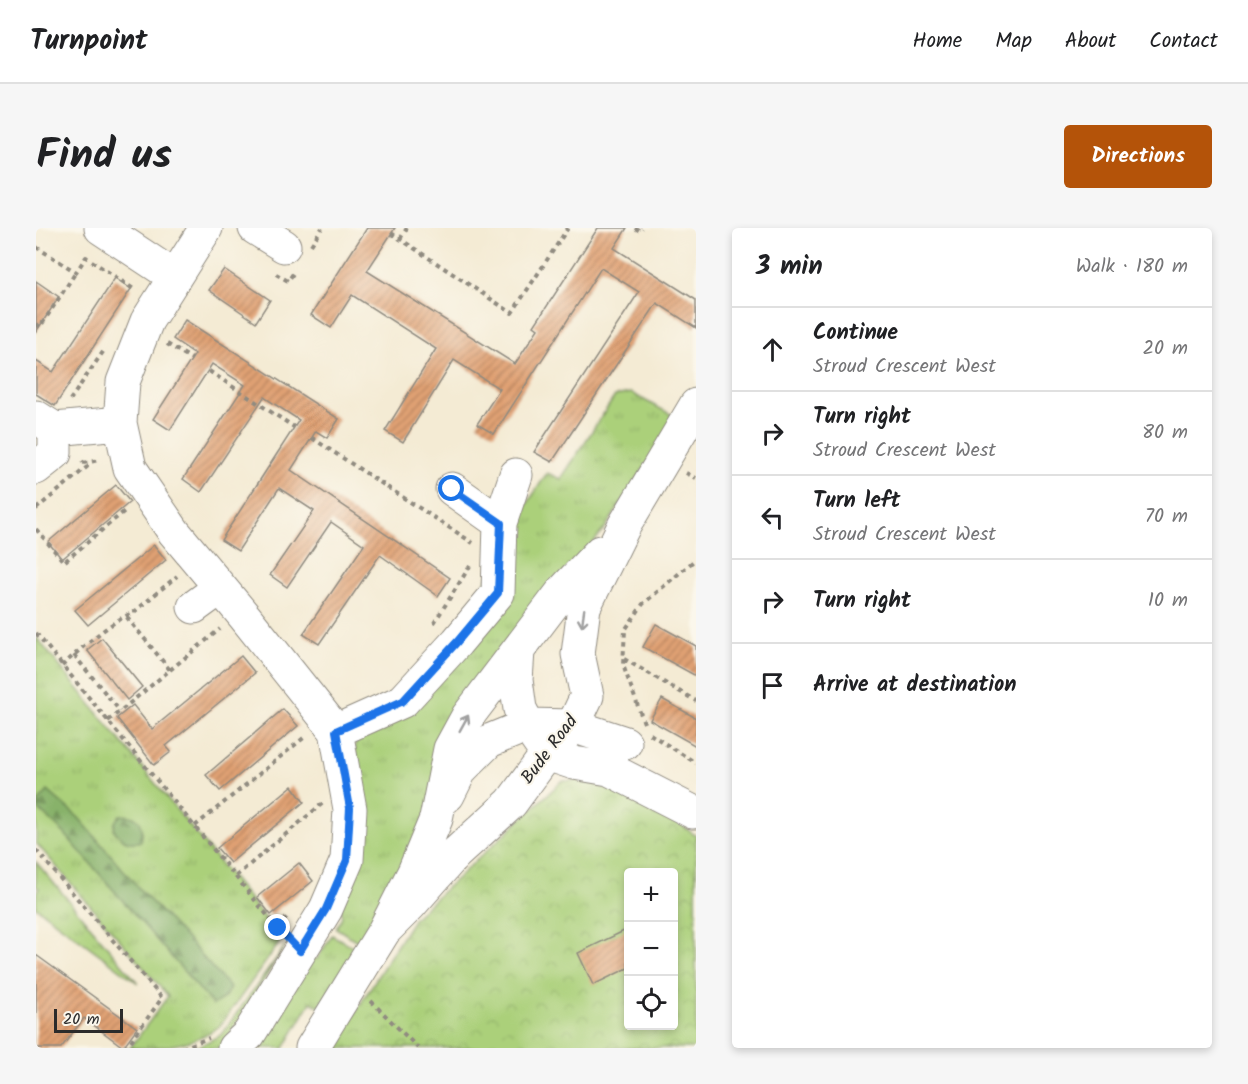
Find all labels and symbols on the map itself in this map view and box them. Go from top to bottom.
route start [438,475,464,501]
one-way arrow [577,607,588,627]
street label: Bude Road [514,708,586,791]
one-way arrow [459,715,470,733]
route end [264,914,290,940]
scale bar [54,1006,123,1034]

